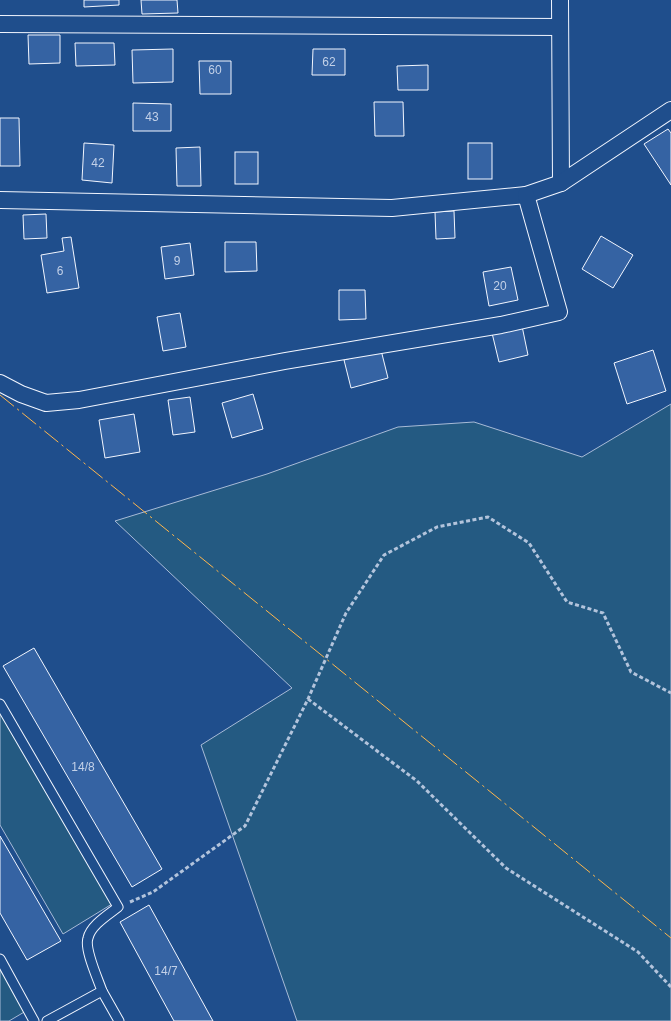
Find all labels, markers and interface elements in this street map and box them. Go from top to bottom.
house number: 62 [322,55,336,69]
house number: 60 [208,63,222,77]
house number: 43 [145,110,159,124]
house number: 42 [91,156,105,170]
house number: 9 [174,254,181,268]
house number: 6 [57,264,64,278]
house number: 20 [493,279,507,293]
house number: 14/8 [71,760,95,774]
house number: 14/7 [154,964,178,978]

